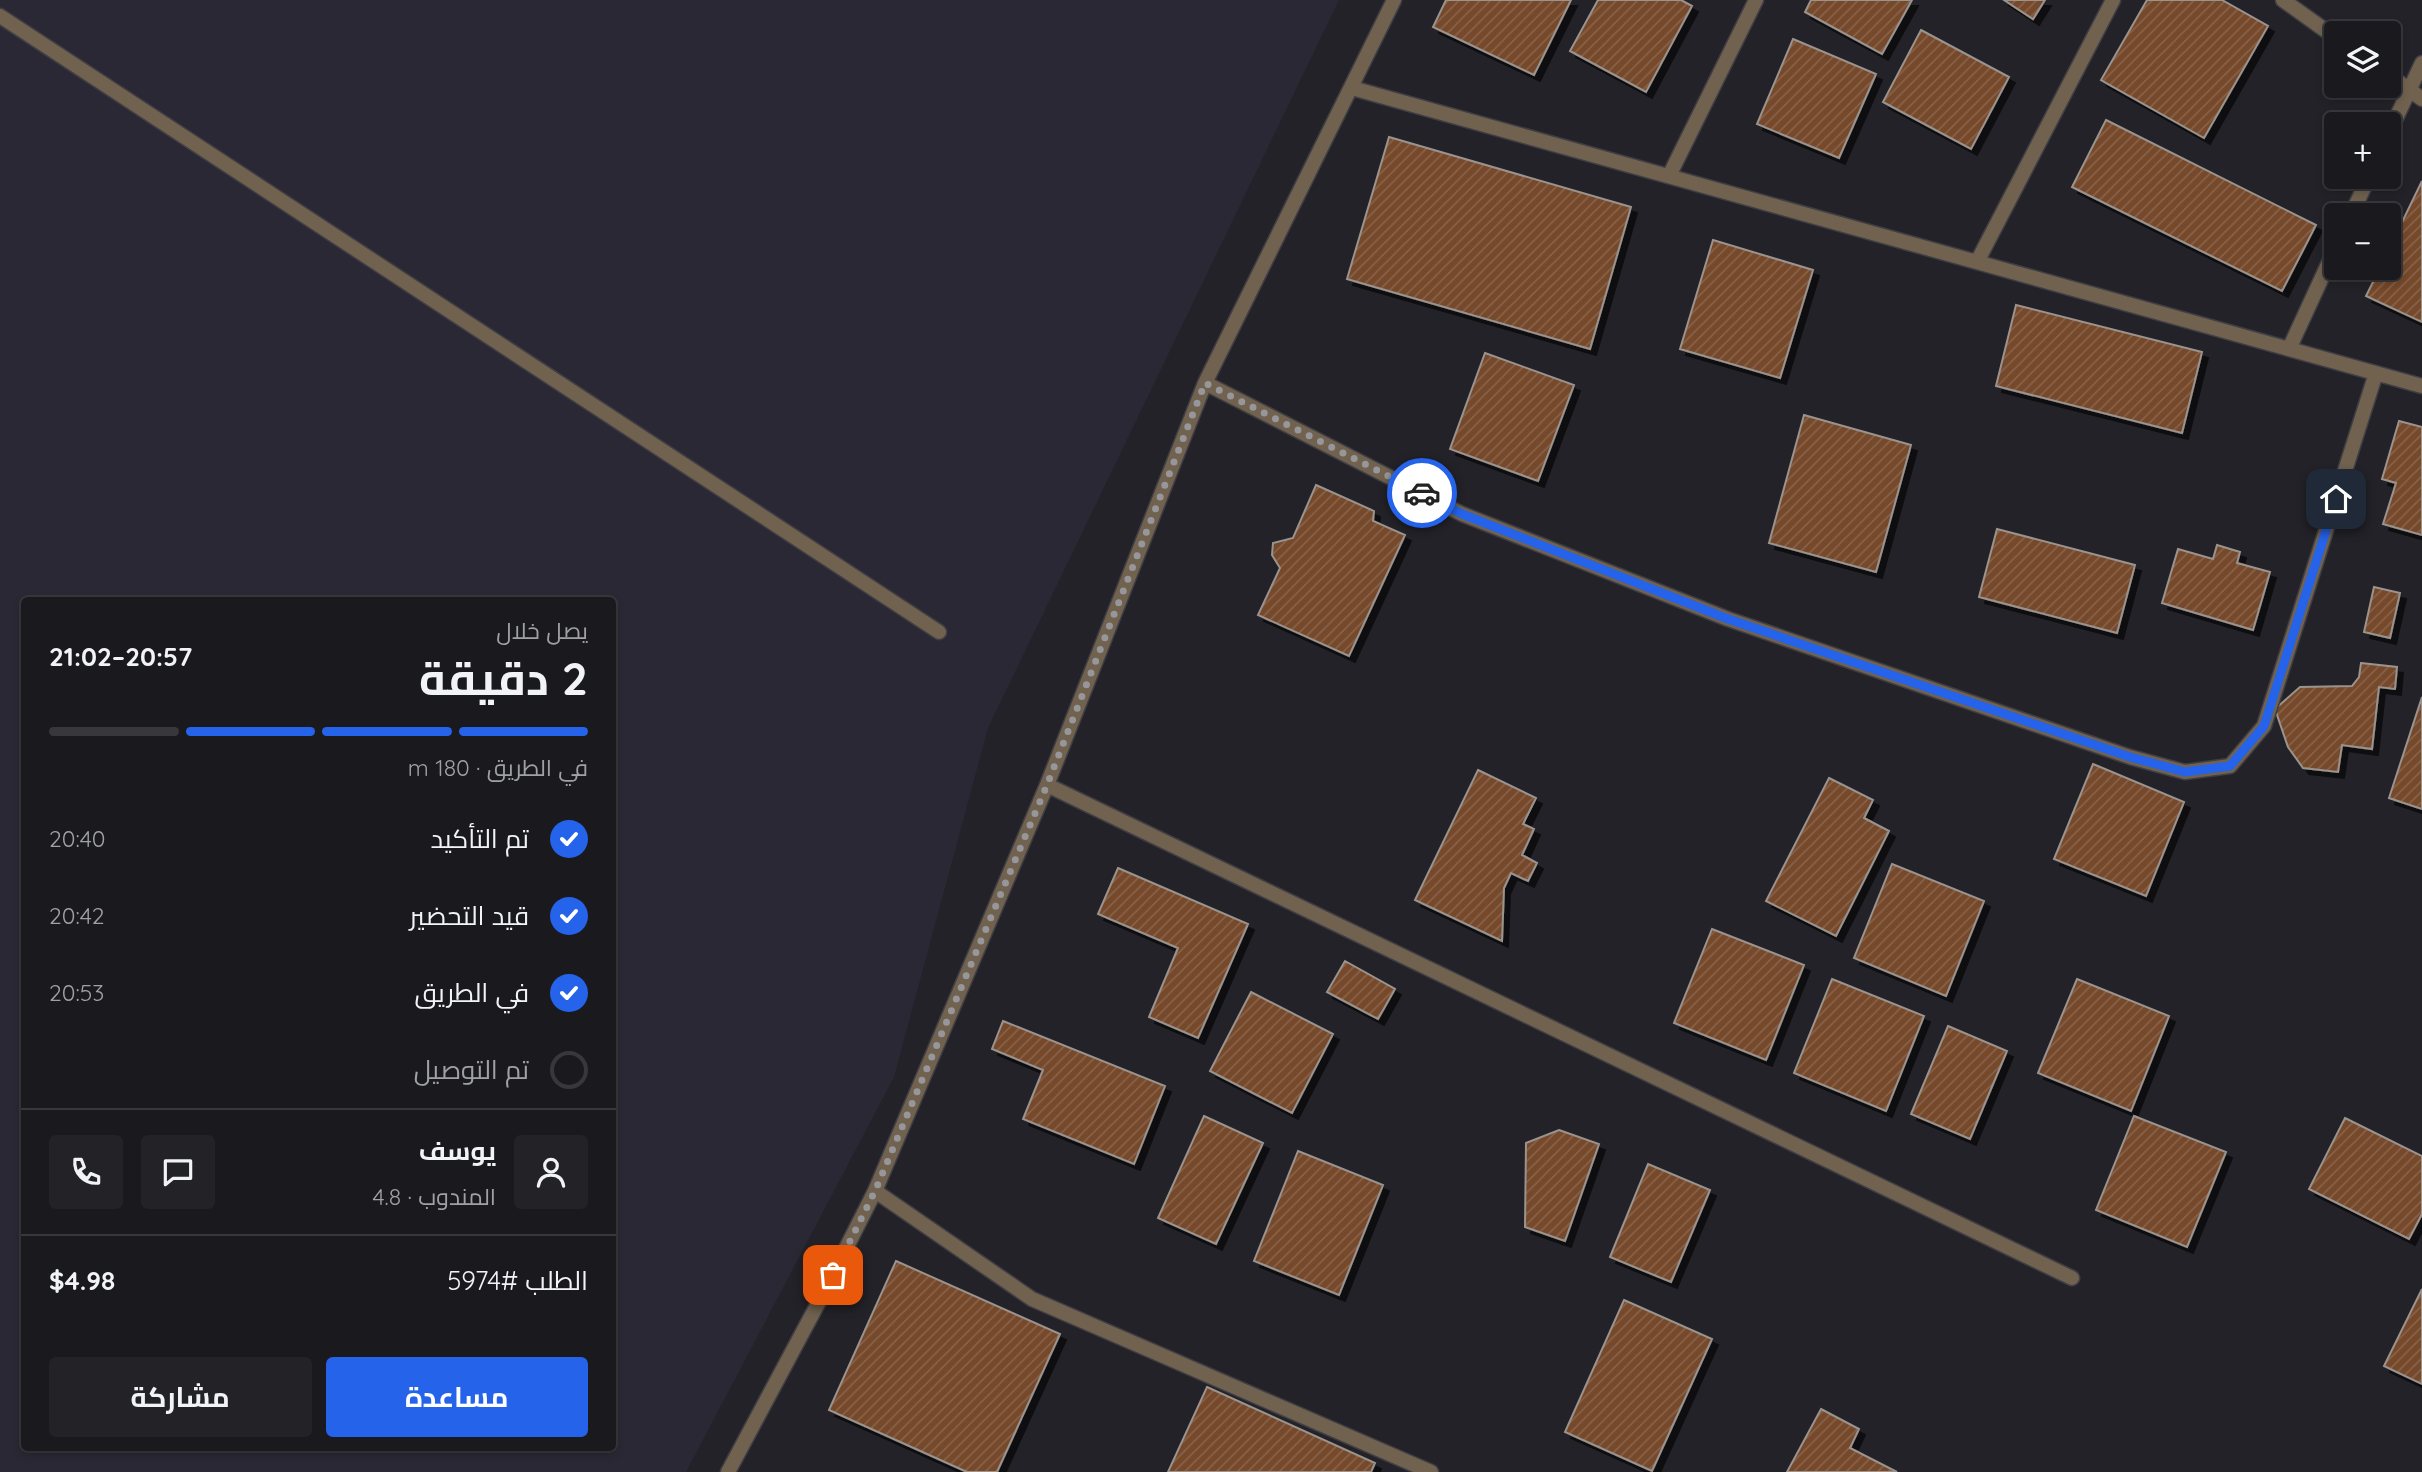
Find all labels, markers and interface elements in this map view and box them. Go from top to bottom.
map controls [2324,21,2401,280]
button: layers [2324,21,2401,98]
button: + [2324,112,2401,189]
button: − [2324,203,2401,280]
courier [1387,458,1457,528]
pin [2306,469,2366,529]
icon: car [1403,474,1441,512]
icon: home [2317,480,2355,518]
text: يصل خلال [496,616,588,645]
text: 20:57–21:02 [49,640,192,673]
text: 2 دقيقة [419,649,588,707]
text: في الطريق · 180 m [408,753,588,782]
icon: check [550,820,588,858]
text: تم التأكيد [431,822,529,855]
text: 20:40 [49,824,106,853]
icon: check [550,897,588,935]
text: قيد التحضير [409,899,529,932]
text: 20:42 [49,901,105,930]
icon: check [550,974,588,1012]
text: في الطريق [415,976,529,1009]
text: 20:53 [49,978,104,1007]
text: تم التوصيل [414,1053,529,1086]
text: يوسف [419,1134,496,1167]
button: phone [49,1135,123,1209]
button: chat [141,1135,215,1209]
button: person [514,1135,588,1209]
text: المندوب · 4.8 [372,1182,496,1211]
pin [803,1245,863,1305]
icon: bag [814,1256,852,1294]
text: $4.98 [49,1264,115,1297]
text: الطلب #5974 [447,1264,588,1297]
button: مشاركة [49,1357,312,1437]
button: مساعدة [326,1357,588,1437]

